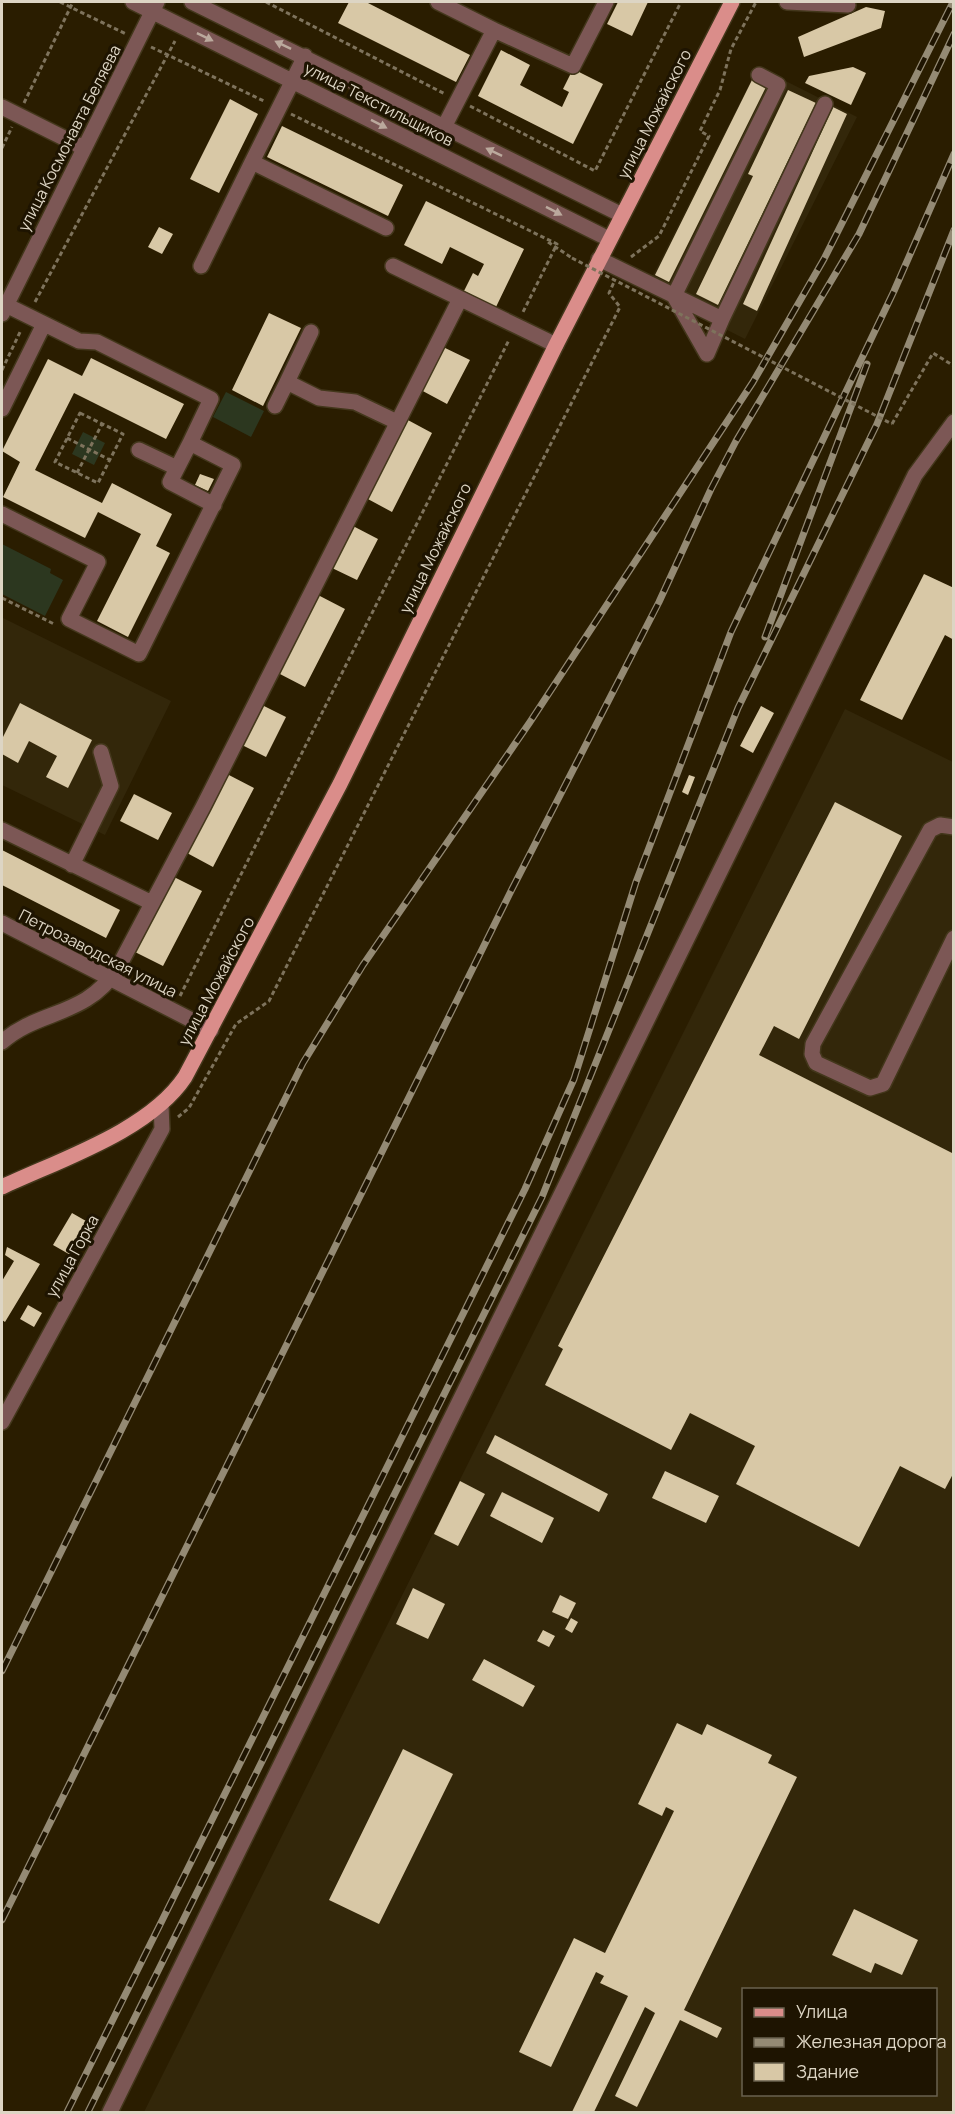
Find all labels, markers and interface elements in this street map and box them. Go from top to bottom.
one-way arrow [196,32,213,42]
one-way arrow [274,40,291,49]
street label: улица Космонавта Беляева [12,41,126,235]
street label: улица Можайского [612,45,696,183]
street label: улица Текстильщиков [301,57,458,151]
one-way arrow [371,119,388,129]
one-way arrow [486,147,503,157]
one-way arrow [545,207,562,216]
street label: улица Можайского [394,479,476,617]
street label: Петрозаводская улица [15,904,181,1002]
street label: улица Можайского [173,913,259,1049]
street label: улица Горка [40,1211,104,1301]
legend [742,1988,937,2096]
text: Улица [796,1999,848,2023]
text: Железная дорога [796,2029,947,2053]
text: Здание [796,2059,859,2083]

